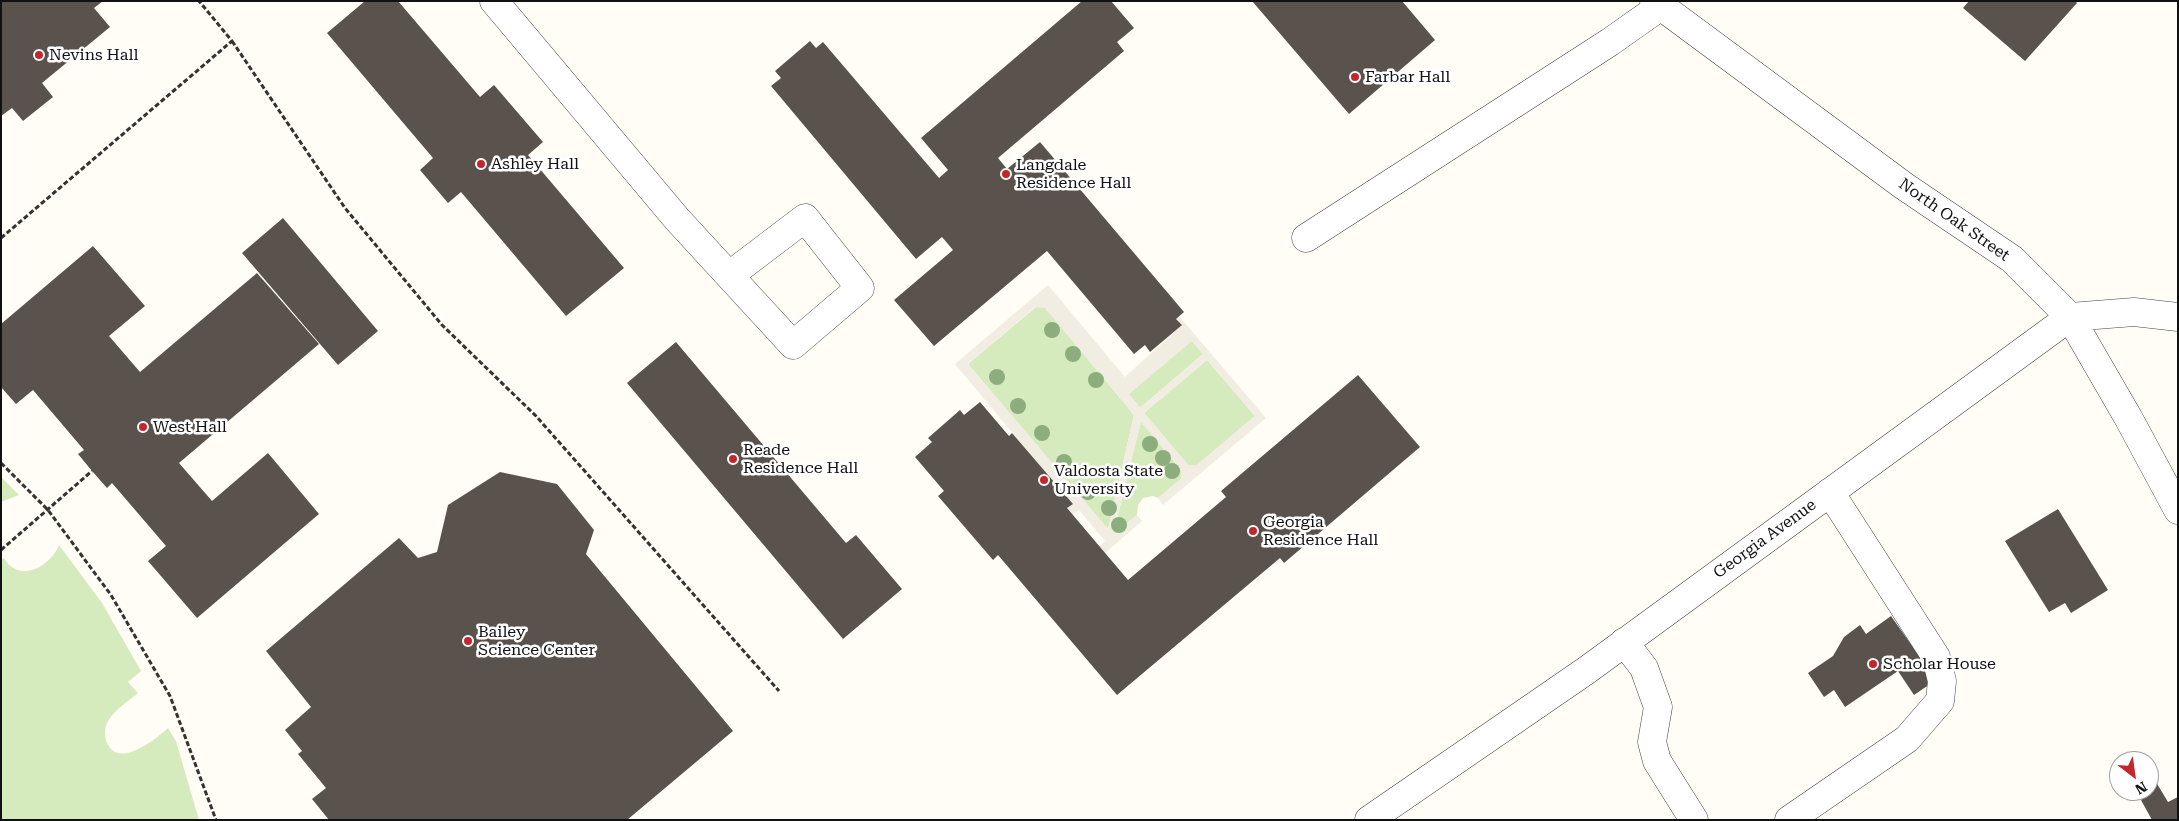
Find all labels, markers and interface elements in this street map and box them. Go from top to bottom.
place label: Nevins Hall [49,45,138,65]
marker: Nevins Hall [33,49,45,61]
place label: Farbar Hall [1365,67,1450,87]
marker: Farbar Hall [1349,71,1361,83]
place label: Ashley Hall [491,154,579,174]
place label: Langdale Residence Hall [1016,155,1131,193]
marker: Ashley Hall [475,158,487,170]
marker: Langdale Residence Hall [1000,168,1012,180]
street label: North Oak Street [1895,175,2013,265]
place label: West Hall [153,417,227,437]
marker: West Hall [137,421,149,433]
place label: Reade Residence Hall [743,440,858,478]
marker: Reade Residence Hall [727,453,739,465]
place label: Valdosta State University [1054,461,1163,499]
marker: Valdosta State University [1038,474,1050,486]
street label: Georgia Avenue [1710,495,1820,583]
place label: Georgia Residence Hall [1263,512,1378,550]
marker: Georgia Residence Hall [1247,525,1259,537]
place label: Bailey Science Center [478,622,595,660]
marker: Bailey Science Center [462,635,474,647]
place label: Scholar House [1883,654,1996,674]
marker: Scholar House [1867,658,1879,670]
north arrow [2109,751,2159,801]
text: N [2132,779,2150,798]

